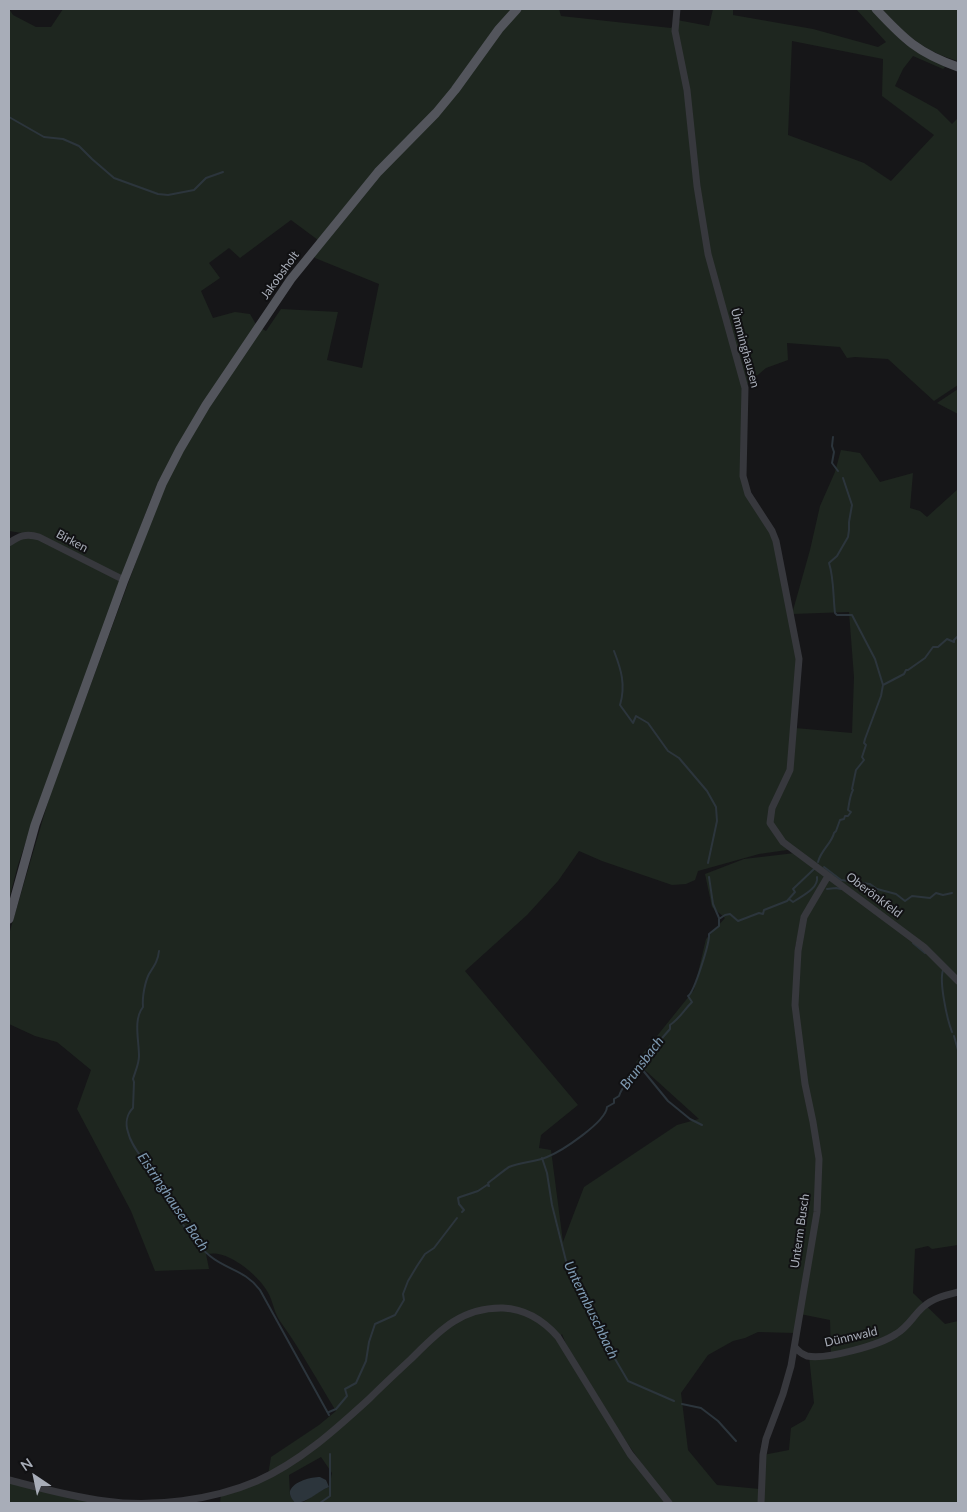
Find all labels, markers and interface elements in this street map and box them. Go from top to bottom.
street label: Jakobsholt [258,248,302,302]
street label: Ümminghausen [727,307,763,389]
street label: Birken [54,527,90,555]
street label: Oberönkfeld [843,869,905,921]
water label: Brunsbach [617,1033,667,1093]
water label: Eistringhauser Bach [134,1150,212,1254]
street label: Unterm Busch [788,1193,812,1269]
water label: Untermbuschbach [560,1258,622,1362]
street label: Dünnwald [823,1324,879,1350]
north arrow [10,1452,60,1502]
text: N [17,1454,36,1474]

